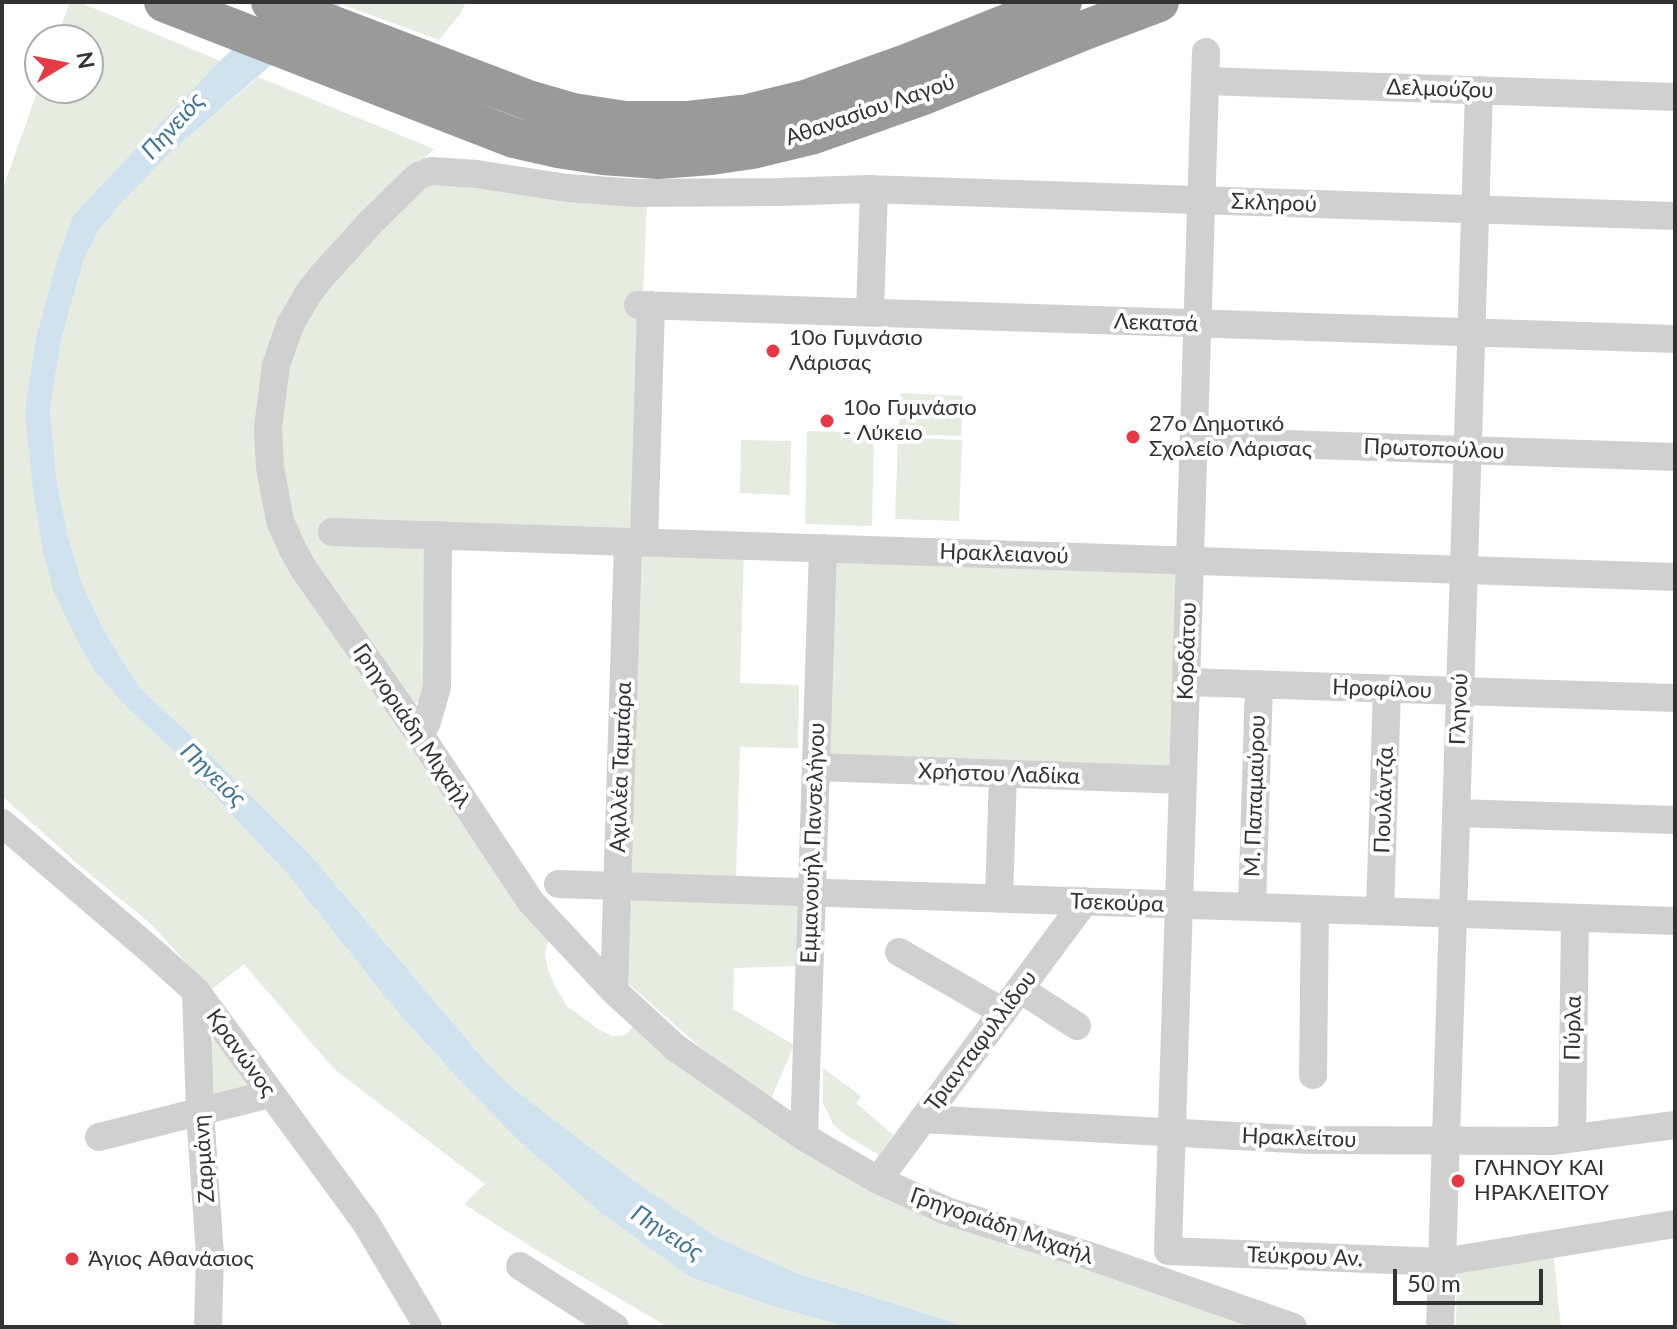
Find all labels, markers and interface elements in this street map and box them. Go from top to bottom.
north arrow [24,24,104,104]
text: N [71,49,101,71]
street label: Αθανασίου Λαγού [782,69,958,151]
street label: Δελμούζου [1386,74,1494,104]
water label: Πηνειός [136,87,210,165]
street label: Σκληρού [1231,188,1317,218]
street label: Λεκατσά [1113,308,1199,338]
place label: 10o Γυμνάσιο Λάρισας [789,325,923,376]
marker: 10o Γυμνάσιο Λάρισας [764,342,782,360]
place label: 10ο Γυμνάσιο - Λύκειο [843,395,977,446]
place label: 27ο Δημοτικό Σχολείο Λάρισας [1149,411,1312,462]
marker: 10ο Γυμνάσιο - Λύκειο [818,412,836,430]
marker: 27ο Δημοτικό Σχολείο Λάρισας [1124,428,1142,446]
street label: Πρωτοπούλου [1363,433,1505,465]
street label: Ηρακλειανού [939,539,1069,569]
street label: Κορδάτου [1172,602,1202,700]
street label: Γρηγοριάδη Μιχαήλ [347,639,477,813]
street label: Γληνού [1445,673,1473,745]
street label: Ηροφίλου [1332,674,1432,704]
street label: Αχιλλέα Ταμπάρα [605,681,637,853]
street label: Μ. Παπαμαύρου [1239,714,1271,878]
street label: Εμμανουήλ Πανσελήνου [796,722,830,964]
water label: Πηνειός [174,737,252,813]
street label: Πουλάντζα [1369,746,1399,854]
street label: Χρήστου Λαδίκα [918,758,1080,790]
street label: Τσεκούρα [1070,888,1164,918]
street label: Τριανταφυλλίδου [920,965,1042,1117]
street label: Πύρλα [1559,995,1587,1061]
street label: Κρανώνος [200,1004,282,1102]
street label: Ζαρμάνη [188,1114,220,1204]
street label: Ηρακλείτου [1241,1123,1357,1153]
place label: ΓΛΗΝΟΥ ΚΑΙ ΗΡΑΚΛΕΙΤΟΥ [1474,1155,1609,1206]
marker: ΓΛΗΝΟΥ ΚΑΙ ΗΡΑΚΛΕΙΤΟΥ [1449,1172,1467,1190]
street label: Γρηγοριάδη Μιχαήλ [907,1182,1097,1270]
water label: Πηνειός [626,1199,708,1267]
street label: Τεύκρου Αν. [1247,1242,1363,1272]
place label: Άγιος Αθανάσιος [88,1246,254,1272]
marker: Άγιος Αθανάσιος [63,1250,81,1268]
scale bar [1397,1253,1547,1303]
text: 50 m [1407,1268,1461,1297]

